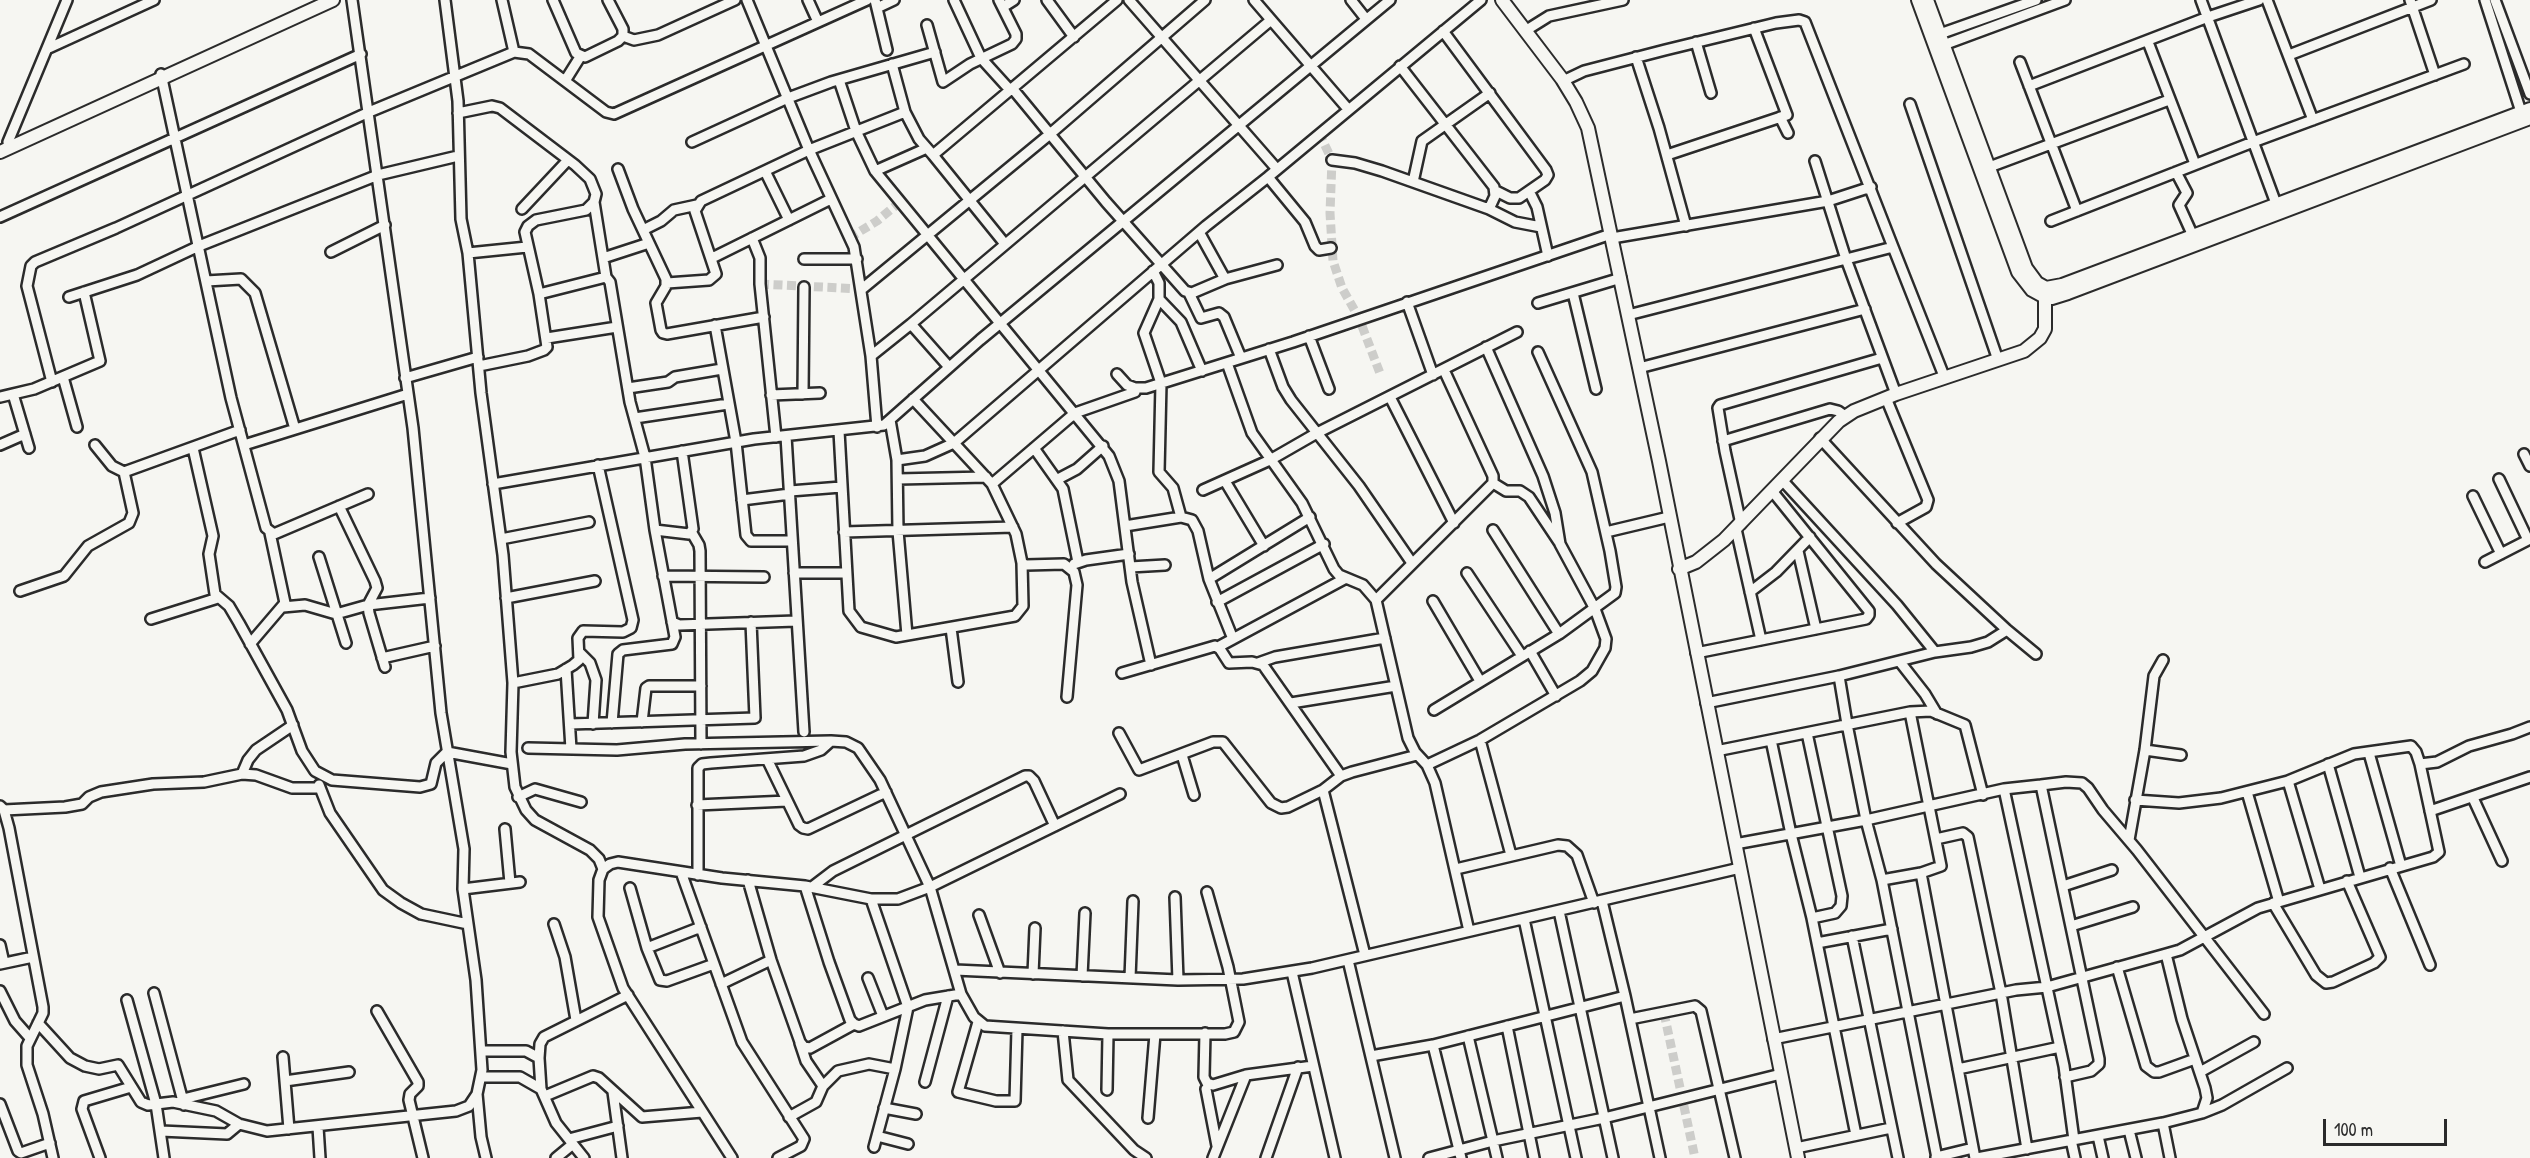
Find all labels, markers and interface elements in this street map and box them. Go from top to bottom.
scale bar [2326,1107,2450,1145]
text: 100 m [2334,1117,2373,1142]

